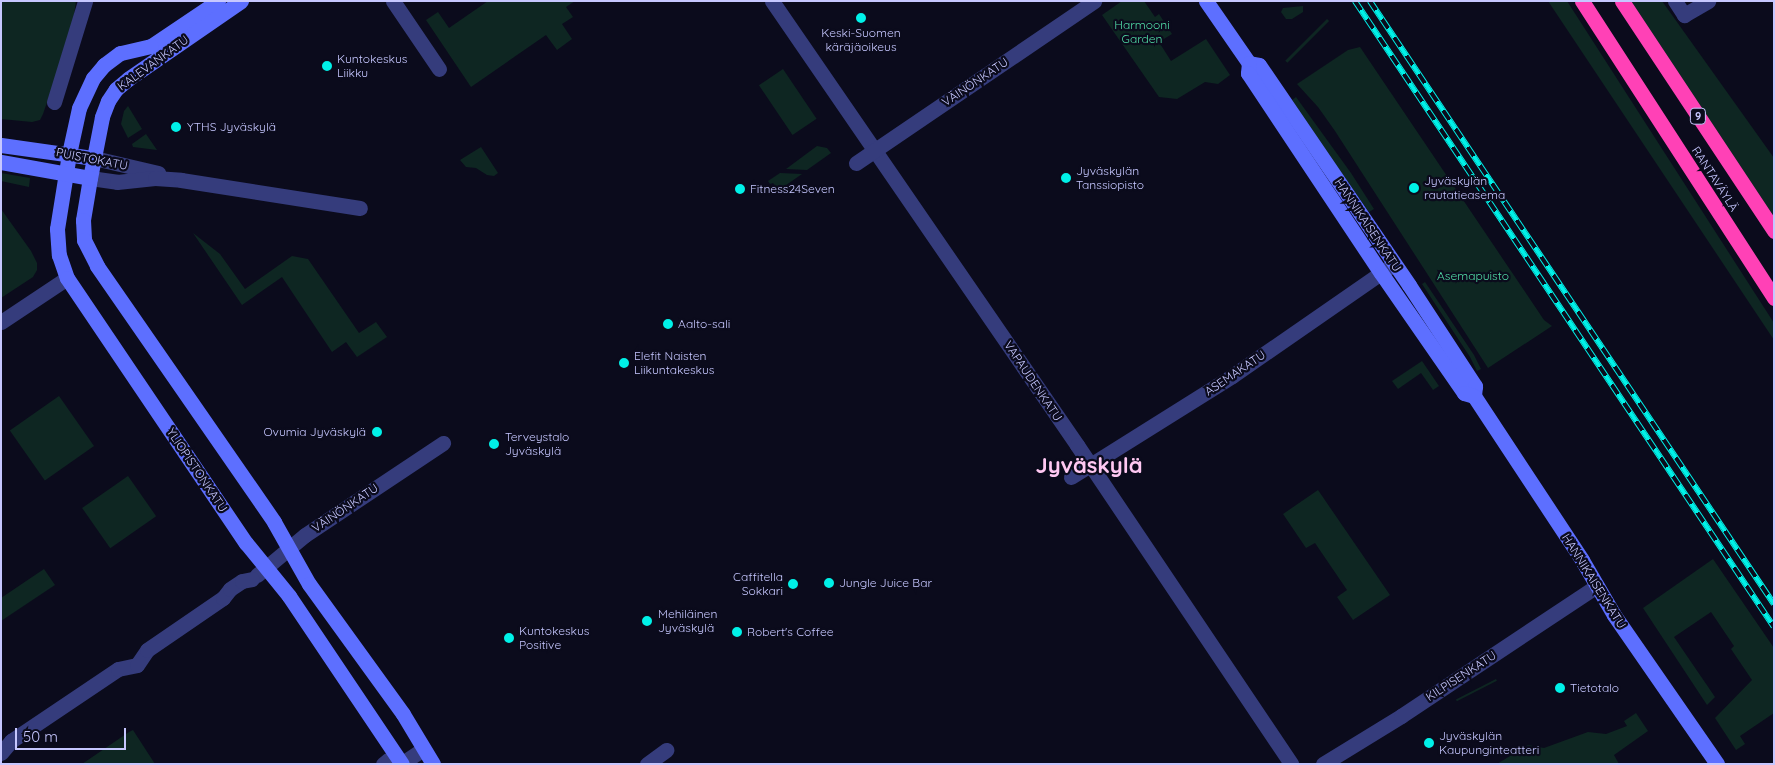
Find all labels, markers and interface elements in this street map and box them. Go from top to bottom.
marker: Keski-Suomen käräjäoikeus [855,12,867,24]
park label: Harmooni Garden [1114,18,1170,46]
place label: Keski-Suomen käräjäoikeus [821,26,901,54]
street label: KALEVANKATU [115,32,191,94]
place label: Kuntokeskus Liikku [337,52,407,80]
street label: VÄINÖNKATU [939,55,1011,109]
marker: Kuntokeskus Liikku [321,60,333,72]
road number: 9 [1689,108,1707,124]
marker: YTHS Jyväskylä [169,120,183,134]
place label: YTHS Jyväskylä [187,120,276,134]
street label: RANTAVÄYLÄ [1689,144,1741,214]
street label: PUISTOKATU [55,145,129,173]
place label: Jyväskylän Tanssiopisto [1076,164,1144,192]
marker: Jyväskylän Tanssiopisto [1060,172,1072,184]
place label: Jyväskylän rautatieasema [1424,174,1505,202]
street label: HANNIKAISENKATU [1332,176,1404,274]
place label: Fitness24Seven [750,182,835,196]
marker: Jyväskylän rautatieasema [1408,182,1420,194]
marker: Fitness24Seven [734,183,746,195]
park label: Asemapuisto [1437,269,1509,283]
place label: Aalto-sali [678,317,730,331]
marker: Aalto-sali [662,318,674,330]
street label: VAPAUDENKATU [1001,338,1065,424]
street label: ASEMAKATU [1202,347,1268,399]
place label: Elefit Naisten Liikuntakeskus [634,349,714,377]
marker: Elefit Naisten Liikuntakeskus [618,357,630,369]
street label: YLIOPISTONKATU [164,425,230,515]
place label: Ovumia Jyväskylä [263,425,366,439]
marker: Ovumia Jyväskylä [370,425,384,439]
place label: Terveystalo Jyväskylä [505,430,569,458]
marker: Terveystalo Jyväskylä [487,437,501,451]
district label: Jyväskylä [1036,453,1142,479]
street label: VÄINÖNKATU [309,481,381,535]
street label: HANNIKAISENKATU [1559,531,1629,631]
place label: Caffitella Sokkari [733,570,783,598]
place label: Jungle Juice Bar [839,576,932,590]
marker: Jungle Juice Bar [823,577,835,589]
marker: Caffitella Sokkari [787,578,799,590]
place label: Mehiläinen Jyväskylä [658,607,717,635]
marker: Mehiläinen Jyväskylä [640,614,654,628]
place label: Kuntokeskus Positive [519,624,589,652]
place label: Robert's Coffee [747,625,833,639]
marker: Robert's Coffee [731,626,743,638]
marker: Kuntokeskus Positive [503,632,515,644]
street label: KILPISENKATU [1423,648,1499,704]
place label: Tietotalo [1570,681,1619,695]
marker: Tietotalo [1554,682,1566,694]
scale bar [18,718,129,750]
text: 50 m [23,727,58,746]
place label: Jyväskylän Kaupunginteatteri [1439,729,1539,757]
marker: Jyväskylän Kaupunginteatteri [1423,737,1435,749]

